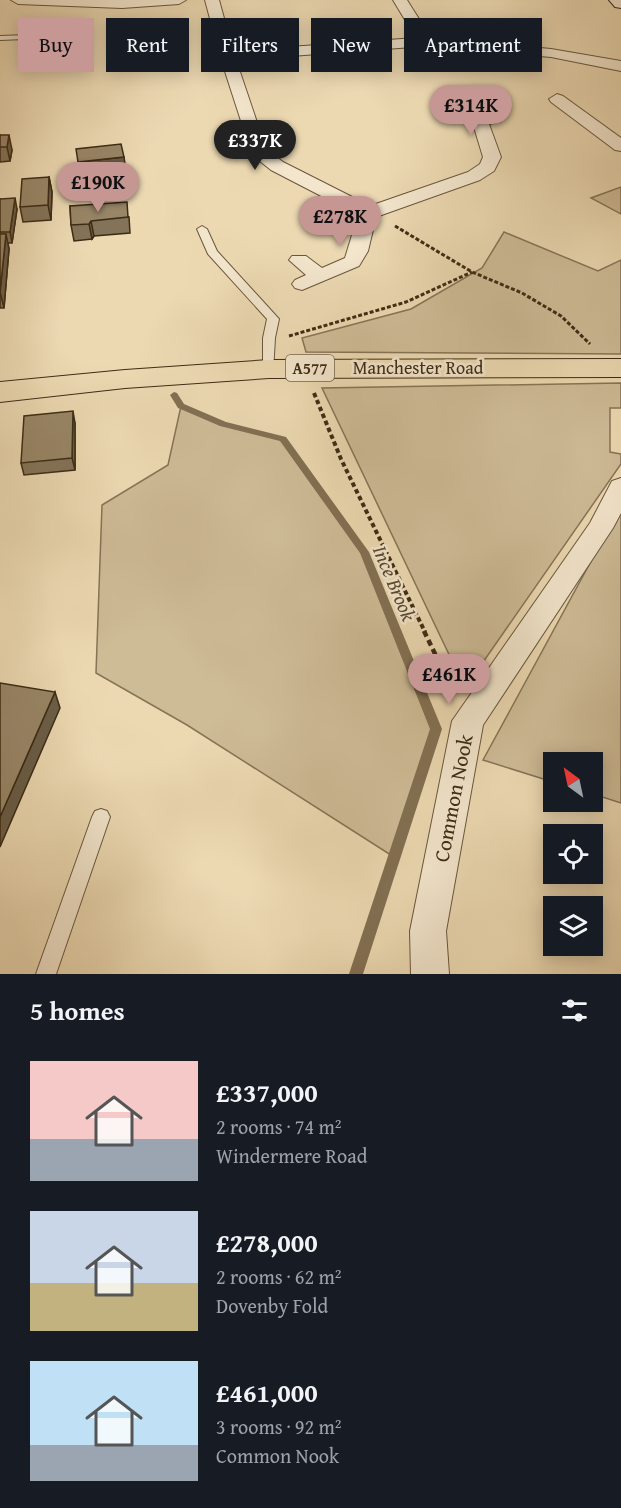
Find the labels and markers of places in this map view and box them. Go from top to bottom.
pin: £314K [429,85,513,136]
pin: £337K [213,120,297,171]
pin: £190K [56,162,140,213]
pin: £278K [298,196,382,247]
pin: £461K [407,654,491,705]

